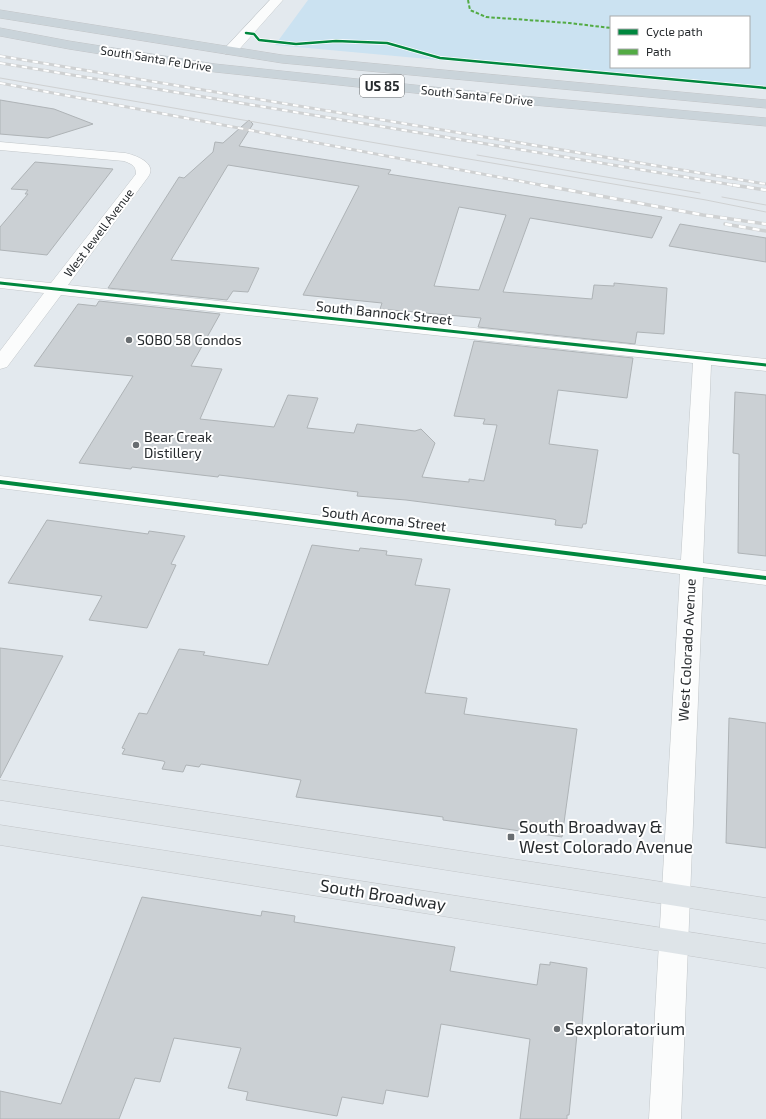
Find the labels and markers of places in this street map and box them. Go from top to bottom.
place label: SOBO 58 Condos [137,331,242,348]
marker: SOBO 58 Condos [124,335,134,345]
place label: Bear Creak Distillery [144,428,212,461]
marker: Bear Creak Distillery [131,440,141,450]
place label: South Broadway & West Colorado Avenue [519,816,693,856]
marker: South Broadway & West Colorado Avenue [506,832,516,842]
place label: Sexploratorium [565,1018,685,1039]
marker: Sexploratorium [552,1024,562,1034]

